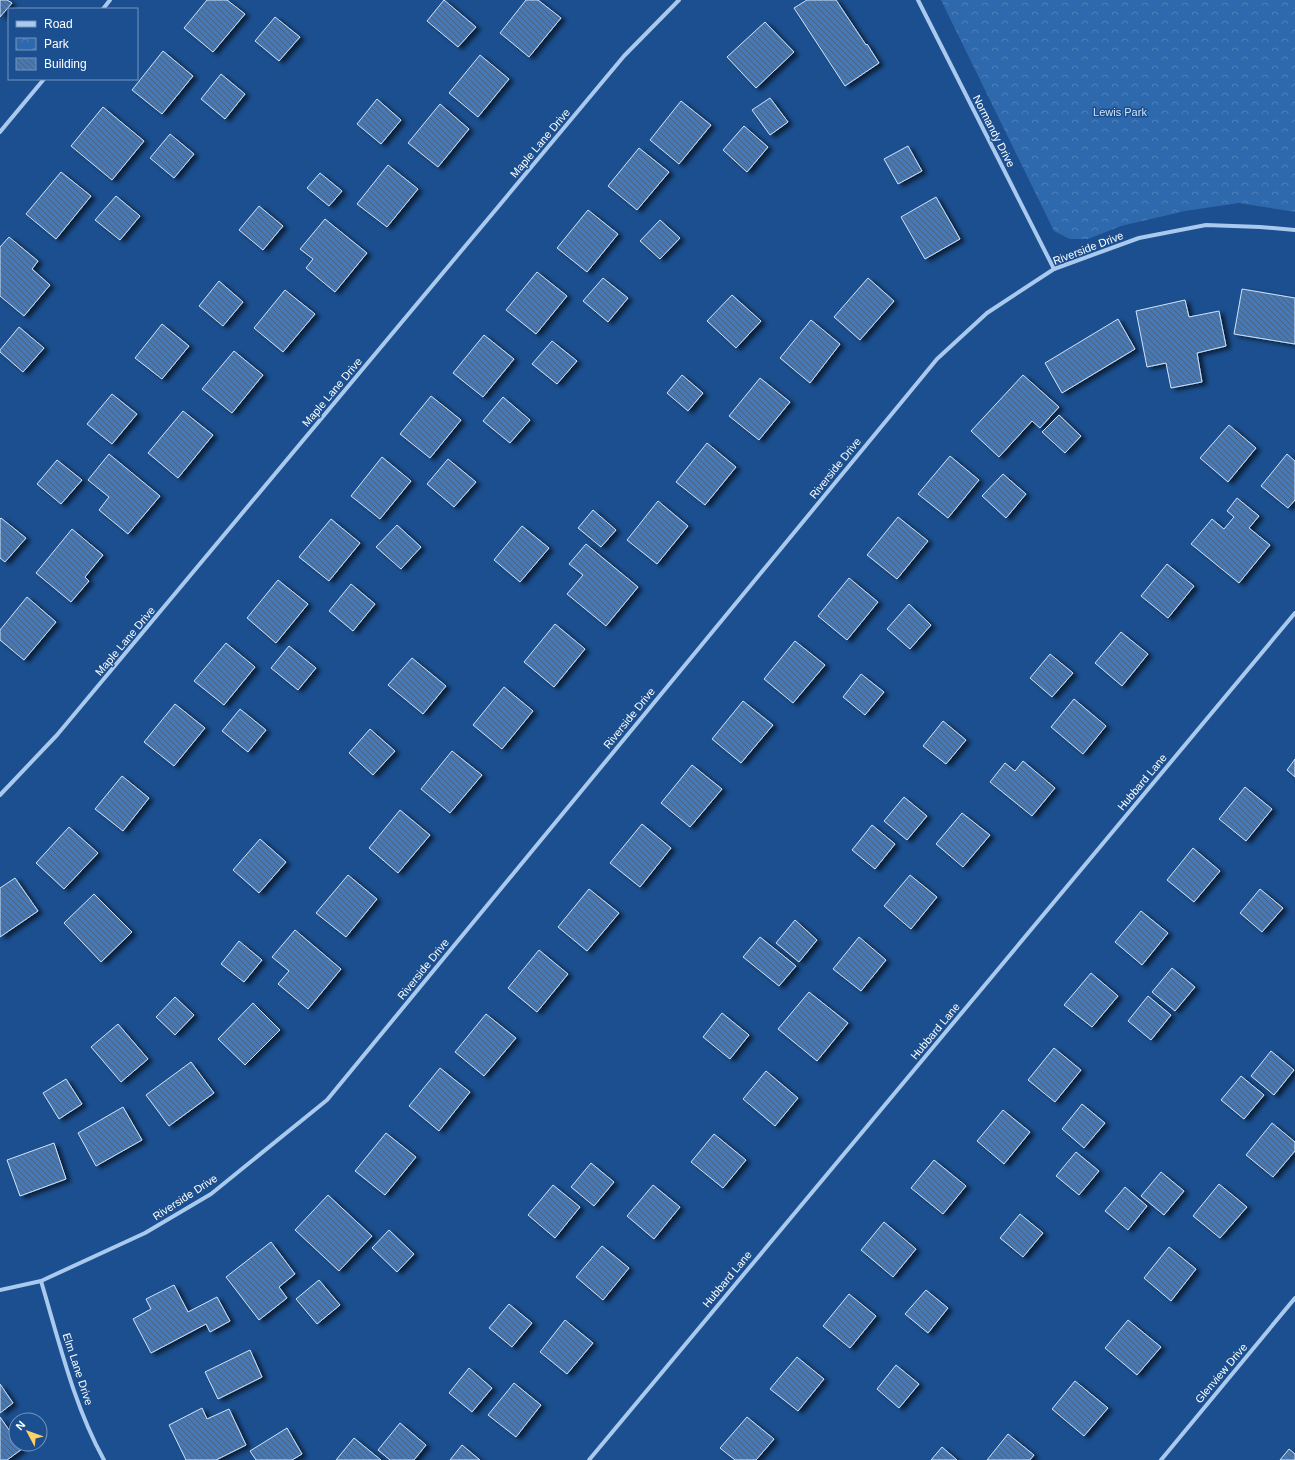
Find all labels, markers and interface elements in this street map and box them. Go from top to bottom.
legend [8,8,138,80]
text: Road [44,17,73,31]
text: Park [44,37,70,51]
text: Building [44,57,87,71]
street label: Normandy Drive [971,93,1017,169]
street label: Maple Lane Drive [508,106,572,180]
park label: Lewis Park [1093,106,1147,118]
street label: Riverside Drive [1051,229,1125,267]
street label: Maple Lane Drive [300,355,364,429]
street label: Riverside Drive [807,435,863,501]
street label: Maple Lane Drive [93,604,157,678]
street label: Riverside Drive [601,685,657,751]
street label: Hubbard Lane [1115,751,1169,813]
street label: Riverside Drive [395,936,451,1002]
street label: Hubbard Lane [908,1000,962,1062]
street label: Riverside Drive [150,1172,220,1222]
street label: Hubbard Lane [700,1248,754,1310]
street label: Elm Lane Drive [61,1331,95,1407]
street label: Glenview Drive [1193,1341,1249,1405]
north arrow [8,1412,48,1452]
text: N [13,1418,28,1432]

